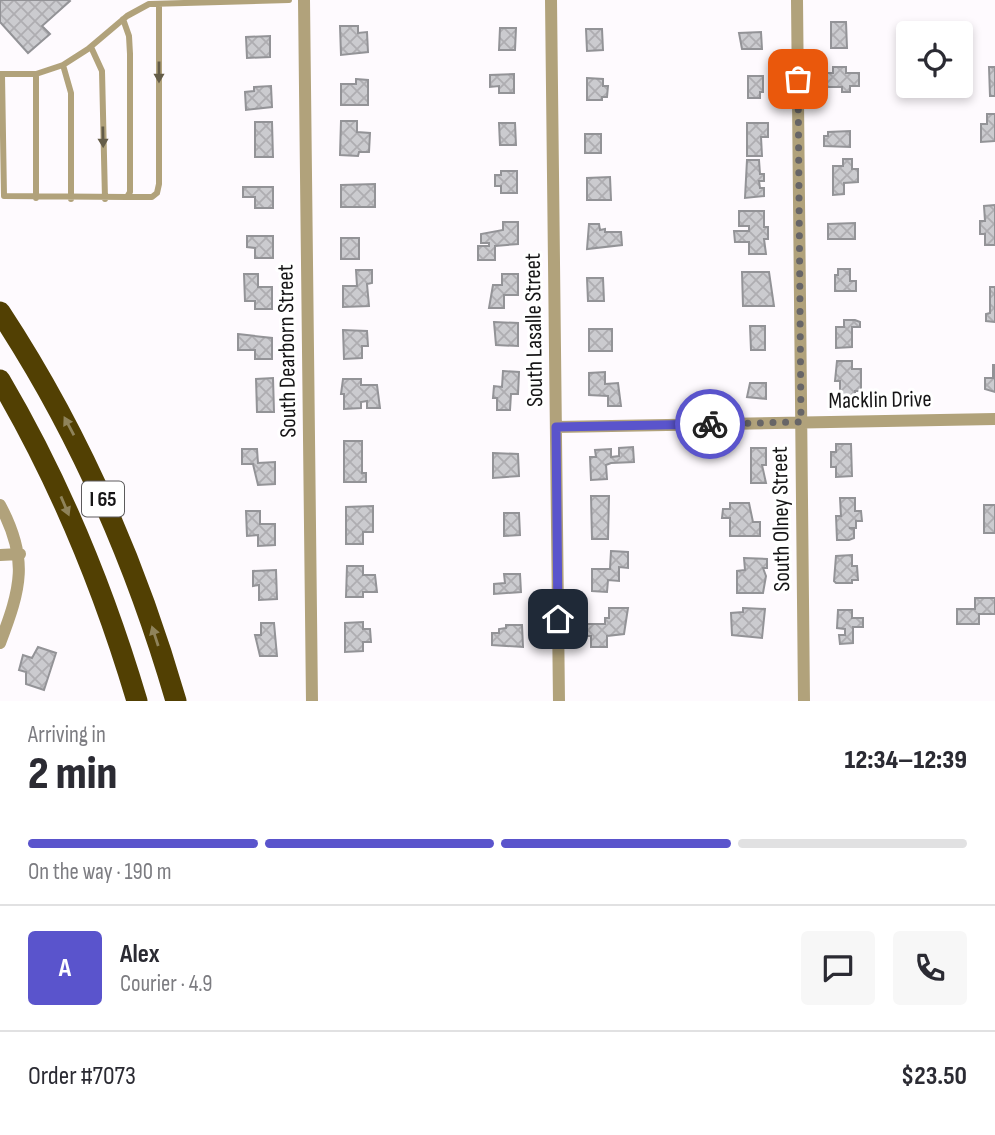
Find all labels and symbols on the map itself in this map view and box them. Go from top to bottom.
pin [768,49,828,109]
one-way arrow [153,61,165,83]
one-way arrow [97,126,109,148]
street label: South Lasalle Street [519,253,549,407]
street label: South Dearborn Street [271,264,303,438]
street label: Macklin Drive [828,385,932,415]
courier [675,389,745,459]
one-way arrow [63,416,74,436]
street label: South Olney Street [766,446,796,592]
road number: I 65 [82,482,124,516]
one-way arrow [59,496,71,516]
pin [528,589,588,649]
one-way arrow [150,625,160,646]

